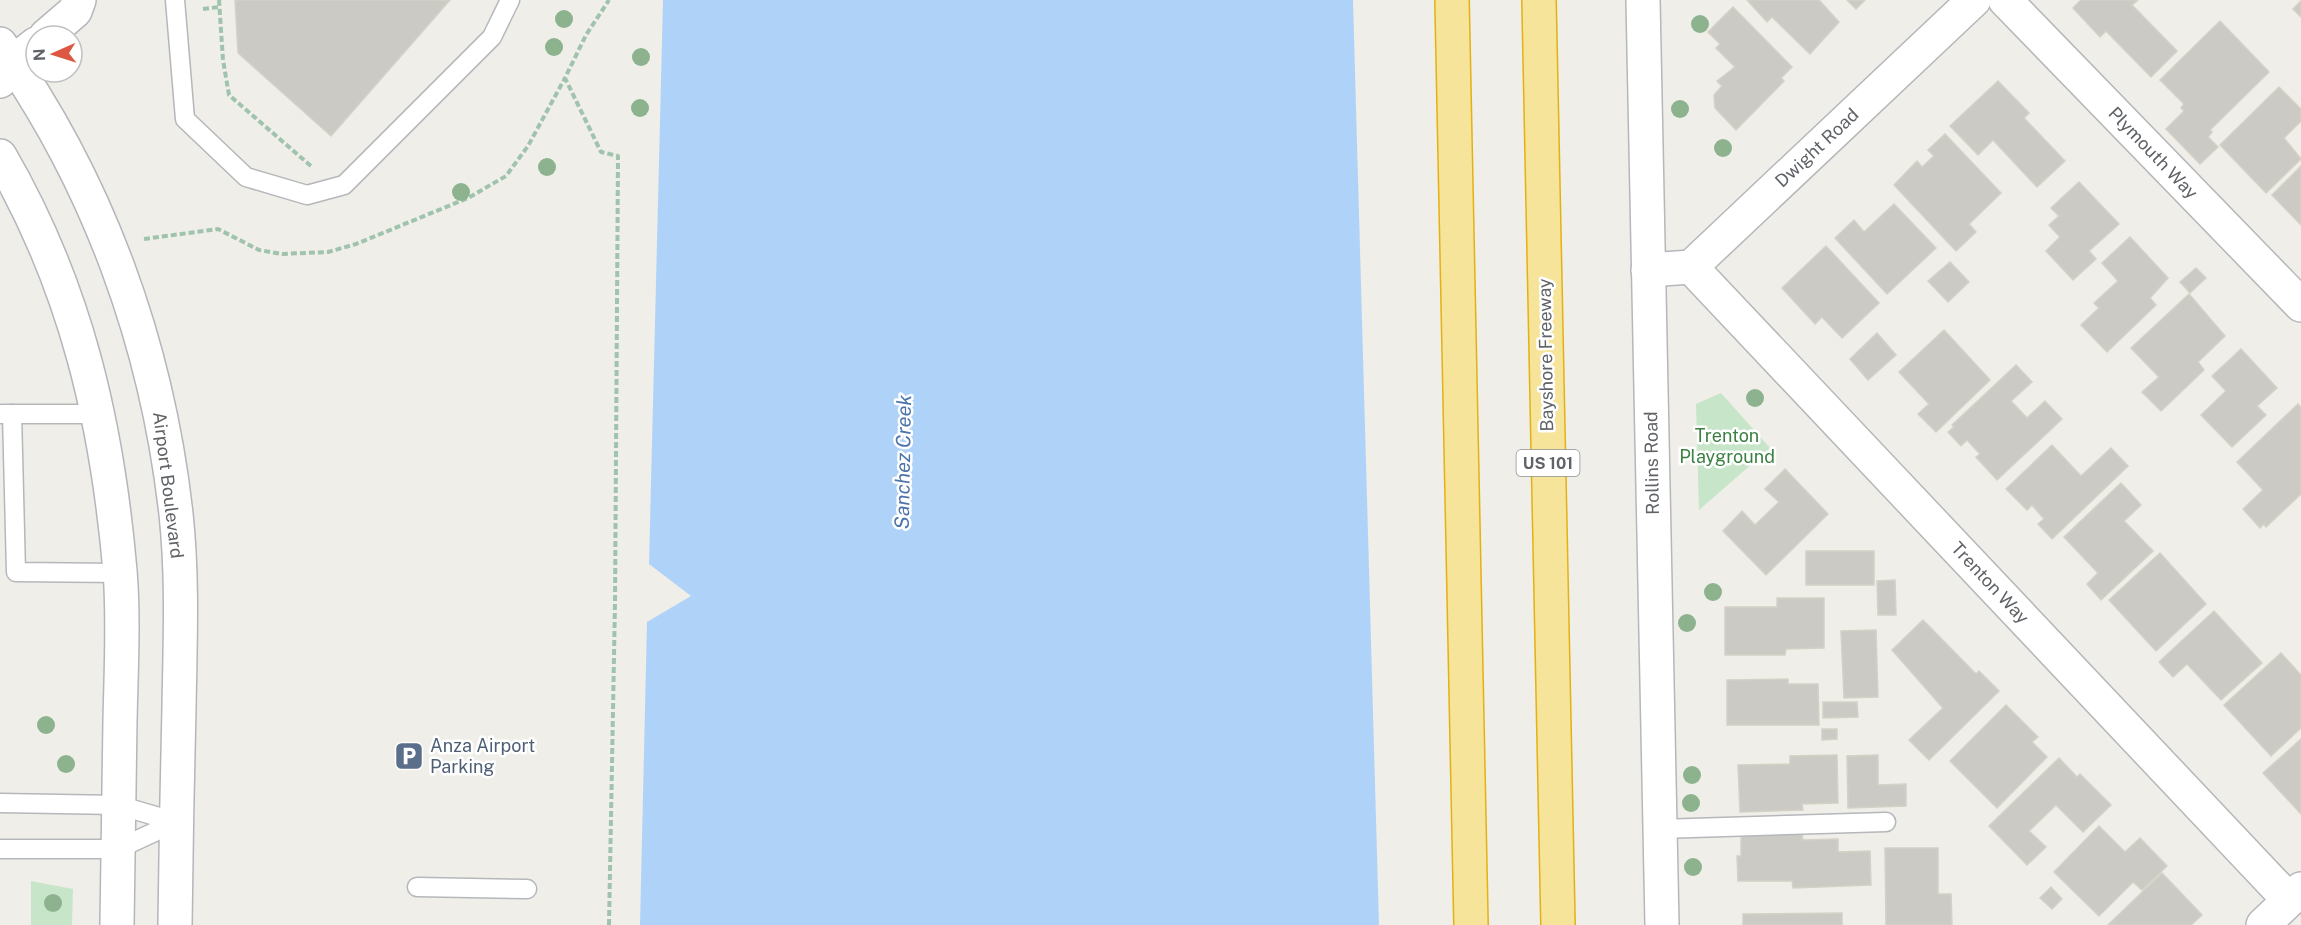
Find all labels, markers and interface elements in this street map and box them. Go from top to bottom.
north arrow [24,24,84,84]
text: N [30,48,49,62]
street label: Plymouth Way [2104,102,2203,203]
street label: Dwight Road [1771,104,1863,192]
street label: Bayshore Freeway [1534,278,1557,432]
water label: Sanchez Creek [890,394,916,529]
street label: Airport Boulevard [149,410,188,560]
street label: Rollins Road [1640,411,1663,515]
park label: Trenton Playground [1679,425,1775,467]
road number: US 101 [1516,450,1580,476]
street label: Trenton Way [1947,537,2034,628]
place label: Anza Airport Parking [430,735,535,777]
parking icon: Anza Airport Parking [393,740,425,772]

